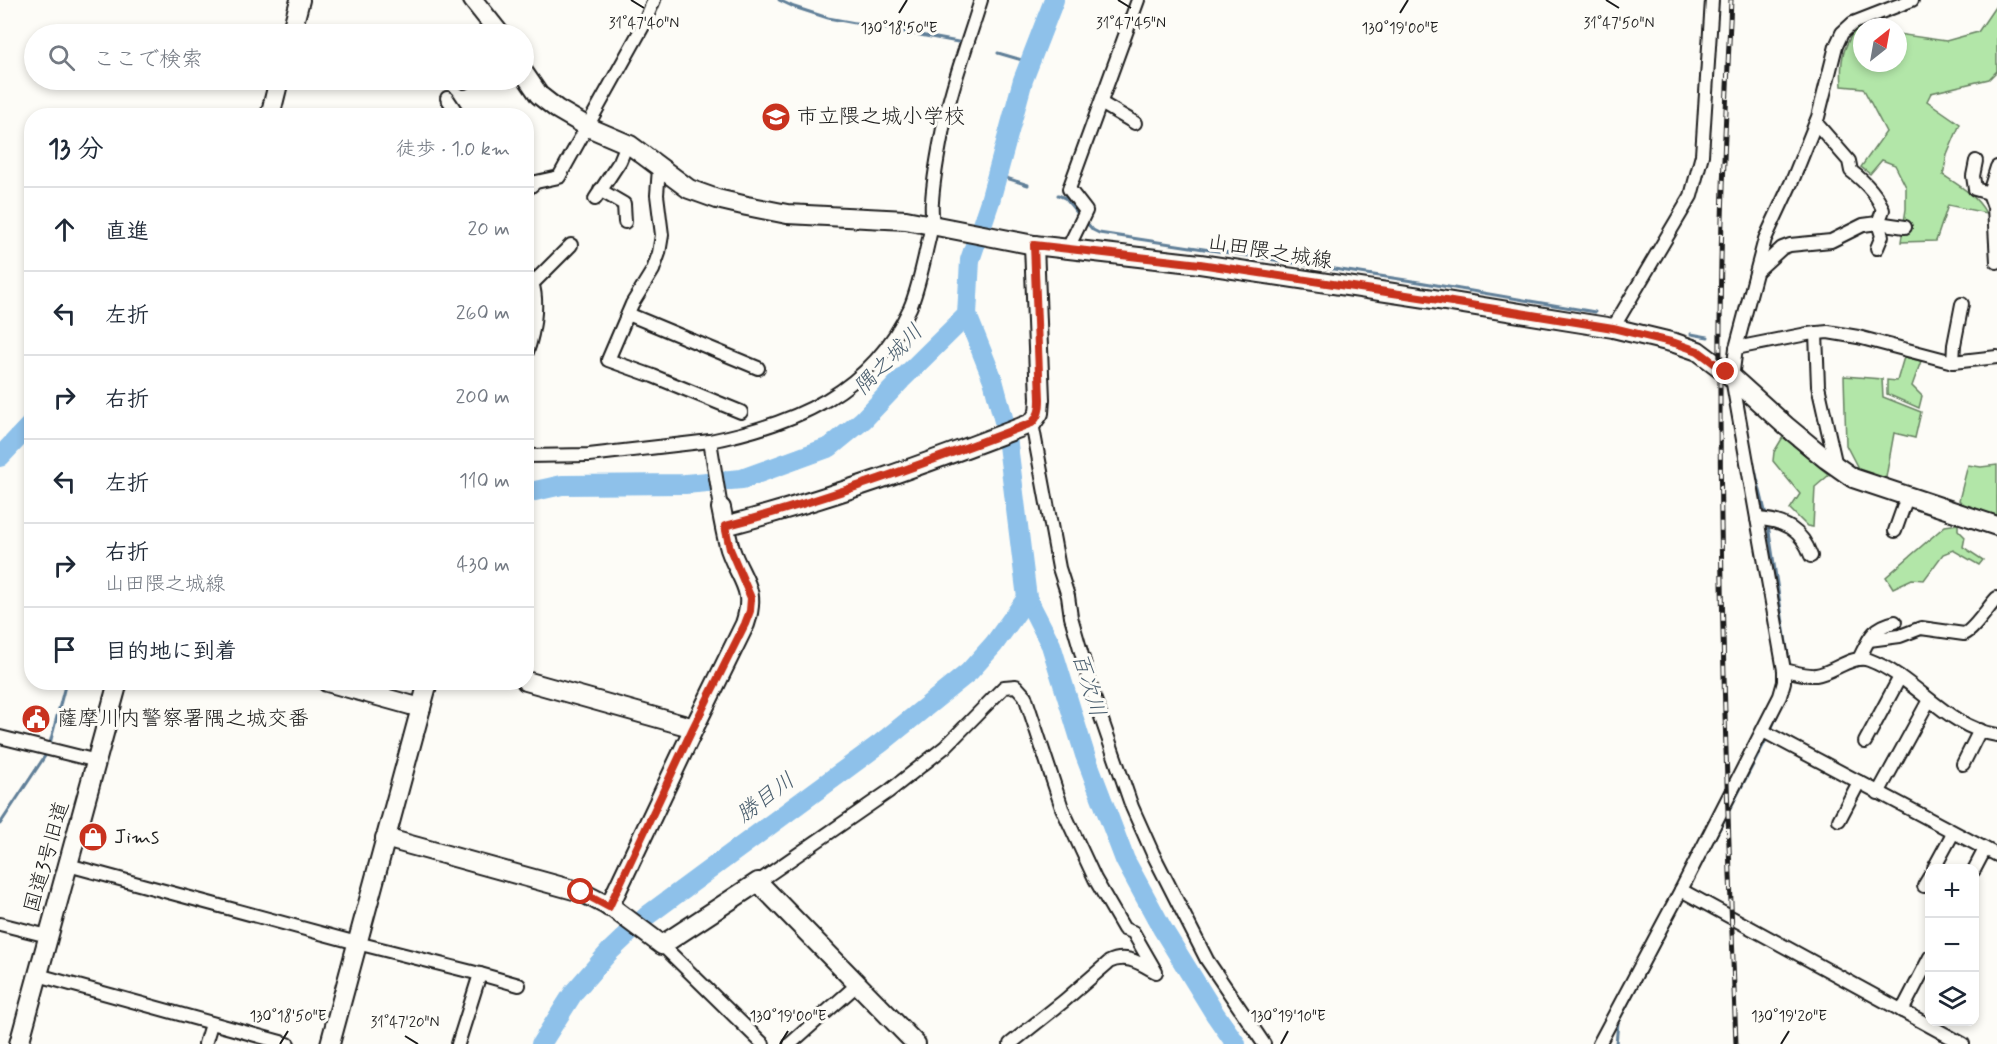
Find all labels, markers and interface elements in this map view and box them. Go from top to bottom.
text: 31°47'40"N [609,14,679,34]
text: 31°47'45"N [1096,14,1166,34]
text: 31°47'50"N [1584,14,1654,34]
north arrow [1853,18,1907,72]
text: 130°18'50"E [860,19,938,39]
text: 130°19'00"E [1361,19,1439,39]
search box [24,24,534,90]
icon: search [45,41,78,74]
text: ここで検索 [93,46,203,74]
school or university icon: 市立隈之城小学校 [760,101,792,133]
place label: 市立隈之城小学校 [797,103,965,131]
text: 13 分 [48,133,104,167]
text: 徒歩 · 1.0 km [396,136,510,163]
icon: ahead [48,213,81,246]
text: 20 m [467,216,510,243]
text: 直進 [105,218,149,246]
street label: 山田隈之城線 [1206,228,1334,276]
icon: left [48,297,81,330]
text: 260 m [456,300,510,327]
text: 左折 [105,302,149,330]
water label: 隅之城川 [848,319,930,401]
route end [1712,358,1738,384]
icon: right [48,381,81,414]
text: 200 m [455,384,510,411]
text: 右折 [105,386,149,414]
icon: left [48,465,81,498]
text: 110 m [459,468,510,495]
text: 左折 [105,470,149,498]
text: 右折 [105,539,149,567]
icon: right [48,549,81,582]
text: 430 m [457,552,510,579]
text: 山田隈之城線 [105,571,225,598]
icon: arrive [48,633,81,666]
text: 目的地に到着 [105,638,237,666]
water label: 百次川 [1065,649,1111,721]
public building icon: 薩摩川内警察署隅之城交番 [20,703,52,735]
place label: 薩摩川内警察署隅之城交番 [57,705,309,733]
water label: 勝目川 [731,767,801,829]
street label: 国道3号旧道 [18,798,76,916]
shop icon: Jims [77,821,109,853]
place label: Jims [114,823,159,851]
map controls [1925,864,1979,1026]
button: + [1925,864,1979,918]
route start [567,878,593,904]
button: − [1925,918,1979,972]
button: layers [1925,972,1979,1026]
text: 130°18'50"E [249,1007,327,1027]
text: 130°19'00"E [749,1007,827,1027]
text: 130°19'10"E [1250,1007,1326,1027]
text: 130°19'20"E [1751,1007,1827,1027]
text: 31°47'20"N [370,1013,440,1033]

